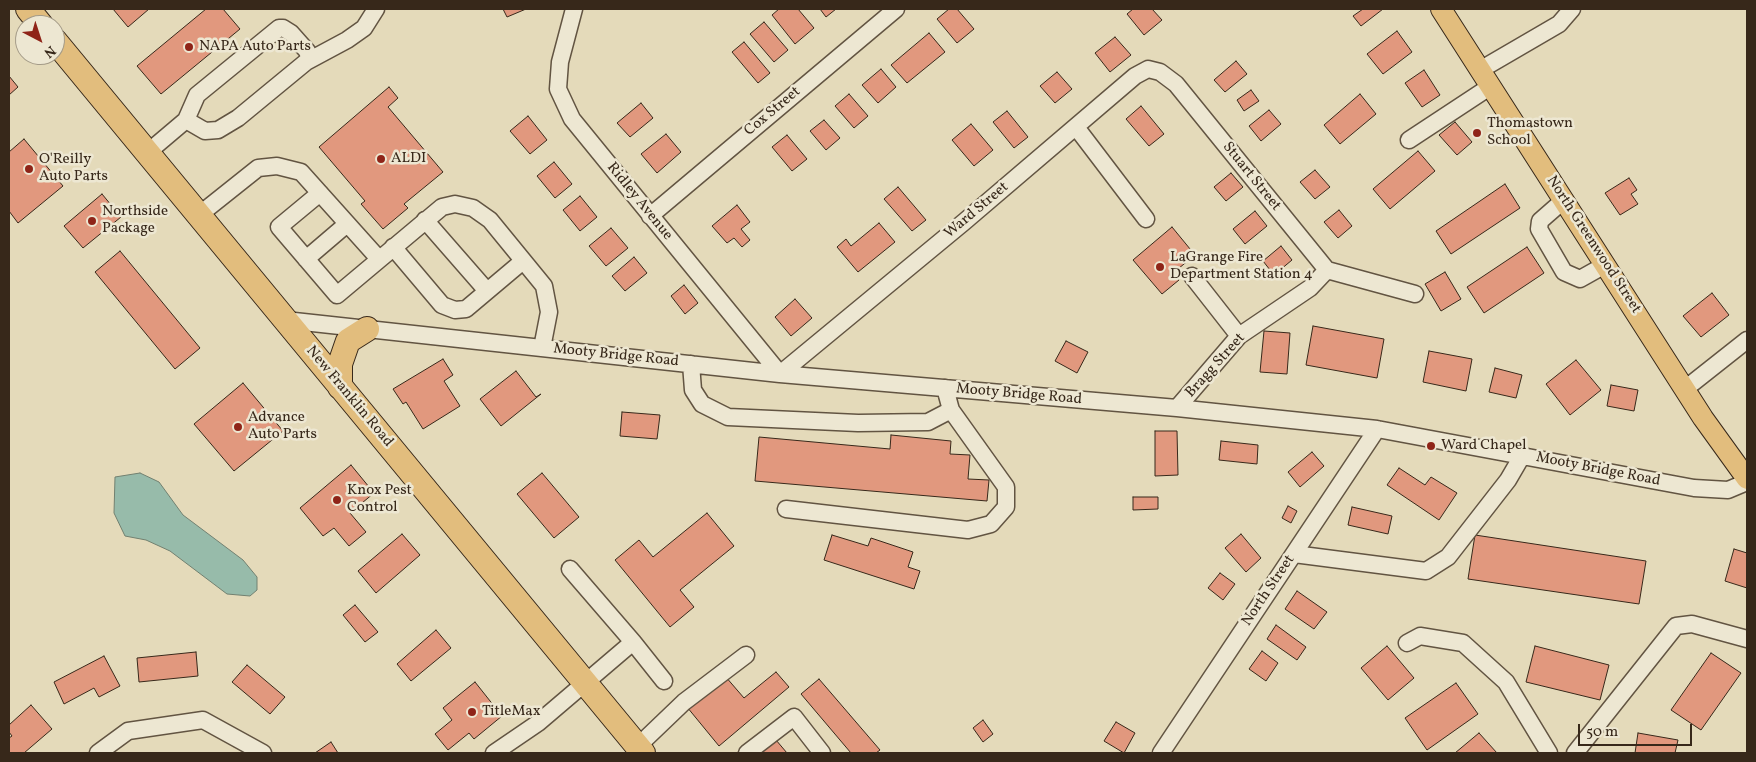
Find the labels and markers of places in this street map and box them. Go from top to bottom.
place label: NAPA Auto Parts [199,38,311,56]
marker: NAPA Auto Parts [183,41,195,53]
place label: Thomastown School [1487,115,1573,150]
marker: Thomastown School [1471,127,1483,139]
place label: ALDI [391,150,426,168]
place label: O'Reilly Auto Parts [39,151,108,186]
marker: ALDI [375,153,387,165]
marker: O'Reilly Auto Parts [23,163,35,175]
place label: Northside Package [102,203,168,238]
marker: Northside Package [86,215,98,227]
place label: LaGrange Fire Department Station 4 [1170,249,1313,284]
marker: LaGrange Fire Department Station 4 [1154,261,1166,273]
place label: Advance Auto Parts [248,409,317,444]
marker: Advance Auto Parts [232,421,244,433]
place label: Ward Chapel [1441,437,1527,455]
marker: Ward Chapel [1425,440,1437,452]
place label: Knox Pest Control [347,482,412,517]
marker: Knox Pest Control [331,494,343,506]
place label: TitleMax [482,703,540,721]
marker: TitleMax [466,706,478,718]

